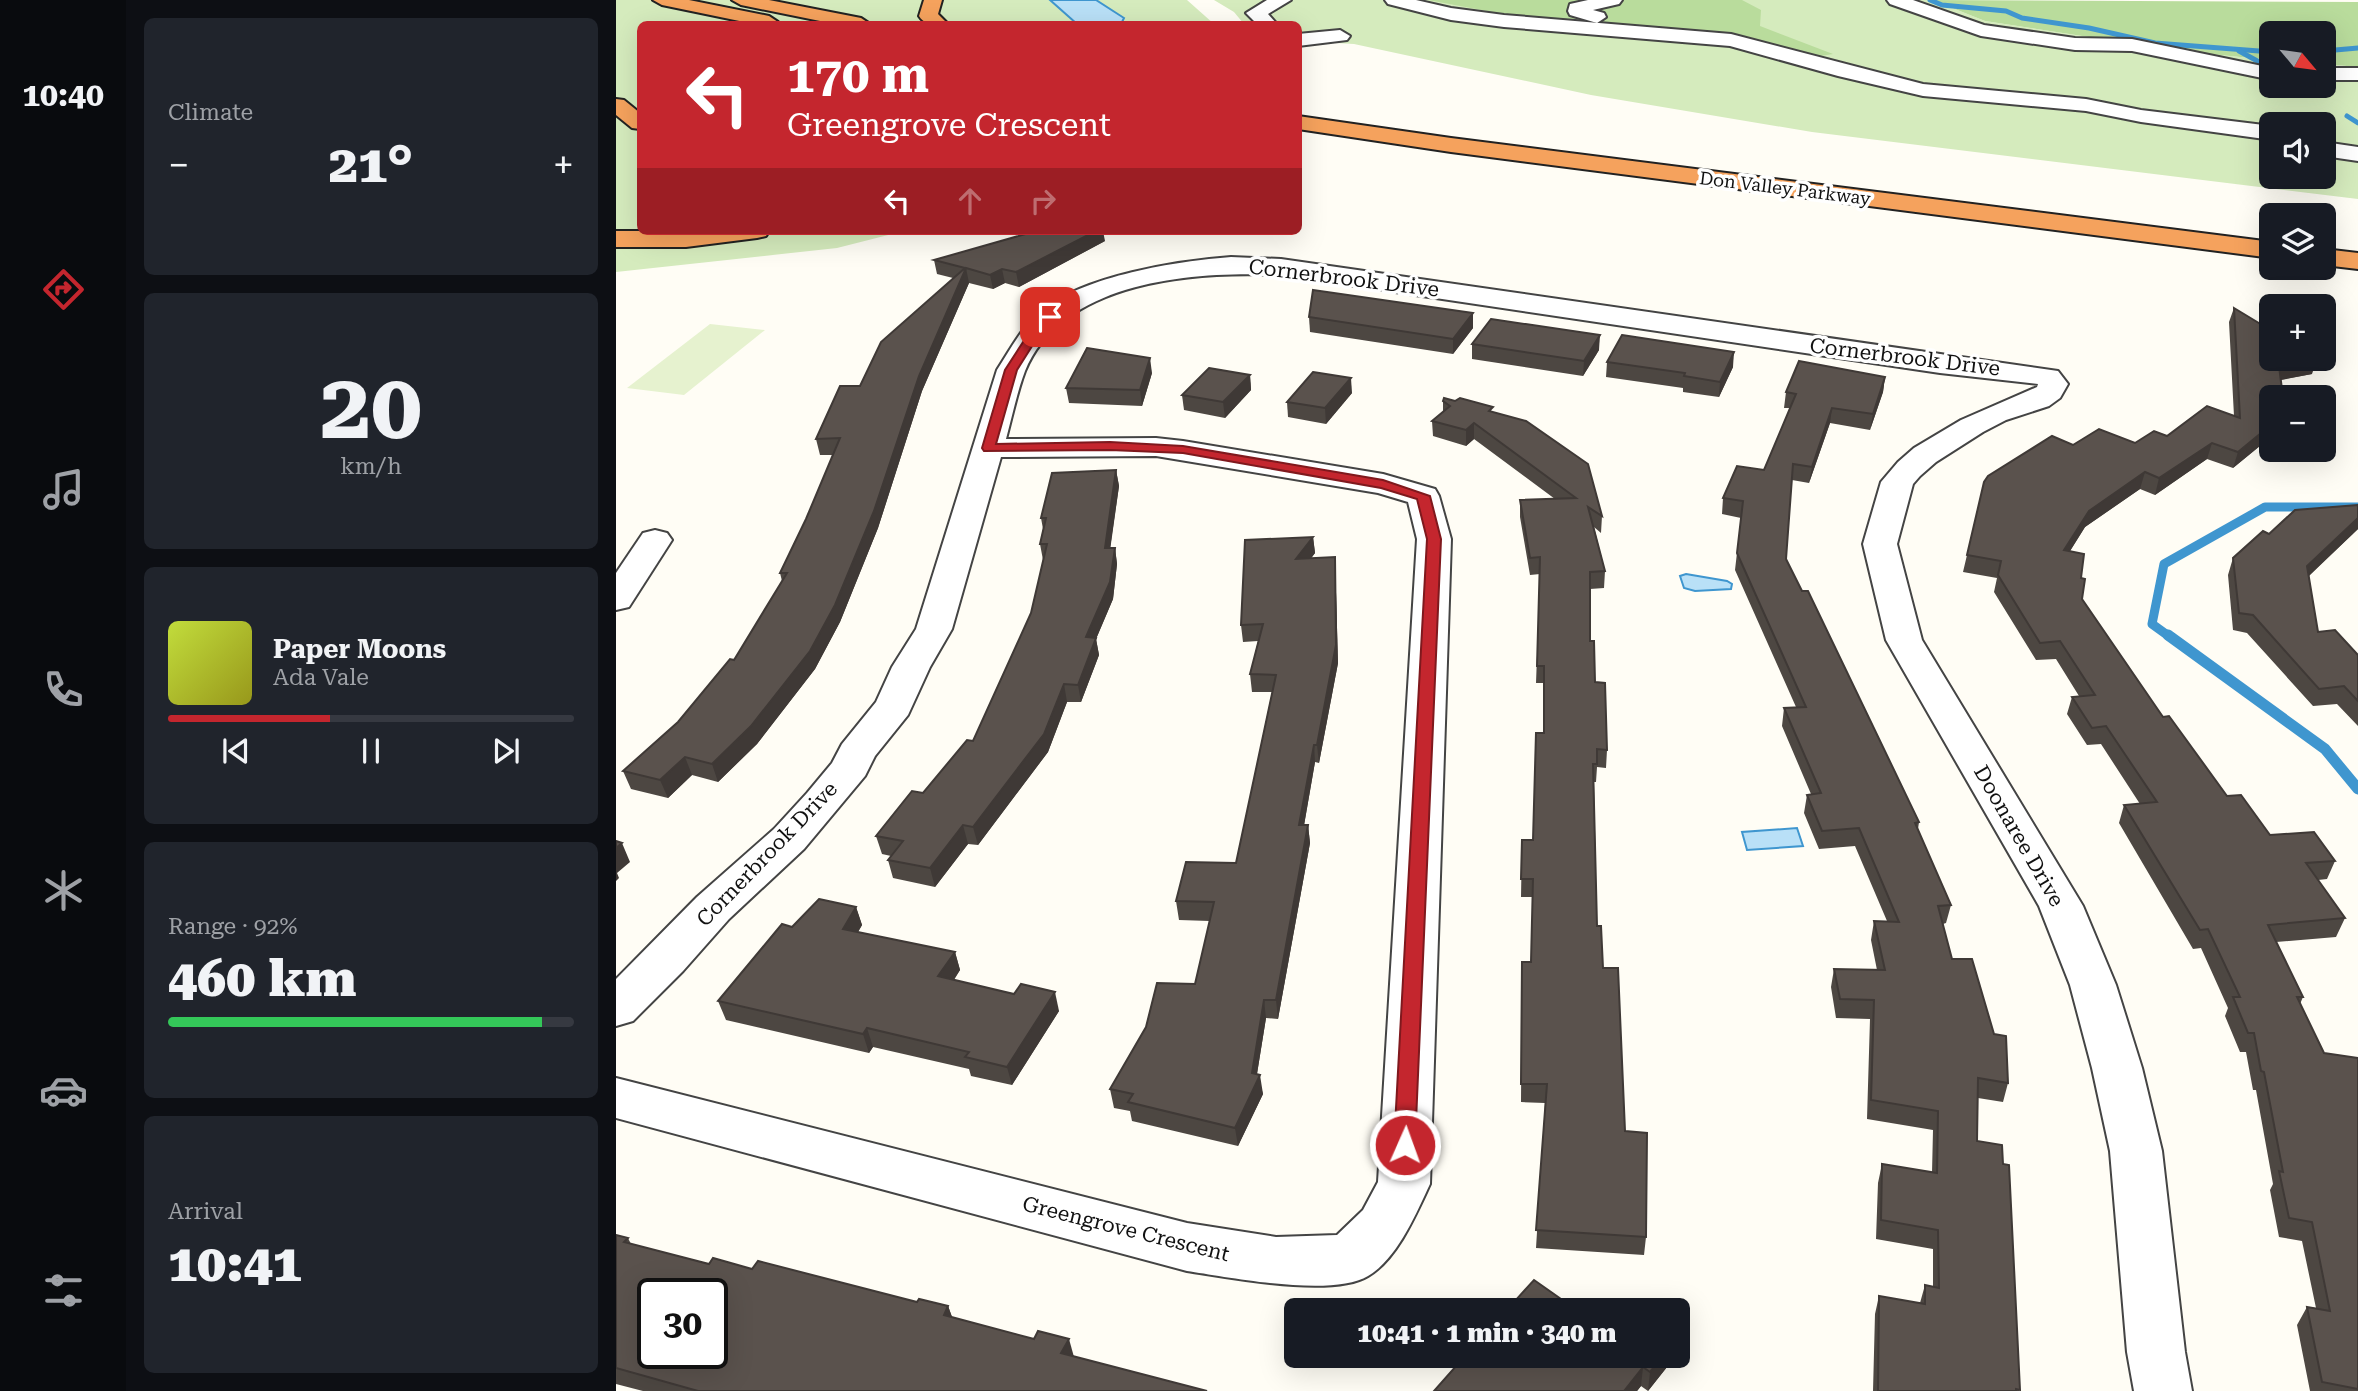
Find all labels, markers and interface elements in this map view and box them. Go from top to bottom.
north arrow [2259,21,2336,98]
map controls [2259,21,2336,462]
text: 170 m [787,47,929,104]
icon: left [672,49,763,140]
text: 10:40 [22,76,104,114]
text: Climate [168,99,253,126]
text: Greengrove Crescent [787,106,1111,144]
button: sound [2259,112,2336,189]
text: 21° [329,134,413,195]
text: − [168,143,189,187]
text: + [553,143,574,187]
street label: Don Valley Parkway [1698,167,1872,209]
icon: left [878,182,916,220]
icon: ahead [951,182,989,220]
icon: right [1024,182,1062,220]
button: layers [2259,203,2336,280]
street label: Cornerbrook Drive [1247,254,1441,302]
icon: directions [39,265,88,314]
pin [1020,287,1080,347]
button: + [2259,294,2336,371]
icon: arrive [1031,298,1069,336]
street label: Cornerbrook Drive [1808,333,2002,381]
text: 20 [320,354,422,460]
button: − [2259,385,2336,462]
text: km/h [340,453,402,480]
icon: music [39,465,88,514]
text: Paper Moons [273,634,446,664]
text: Ada Vale [273,664,369,691]
icon: phone [39,665,88,714]
icon: previous [217,732,255,770]
icon: pause [352,732,390,770]
icon: next [487,732,525,770]
street label: Doonaree Drive [1969,761,2069,911]
street label: Cornerbrook Drive [692,777,842,931]
icon: climate [39,866,88,915]
text: Range · 92% [168,913,297,940]
text: 460 km [168,948,356,1009]
icon: car [39,1066,88,1115]
position arrow [1368,1108,1442,1182]
street label: Greengrove Crescent [1020,1192,1232,1266]
text: Arrival [168,1198,243,1225]
text: 10:41 [168,1233,302,1294]
icon: filters [39,1266,88,1315]
speed limit sign: 30 [637,1278,728,1369]
text: 10:41 · 1 min · 340 m [1357,1318,1617,1348]

